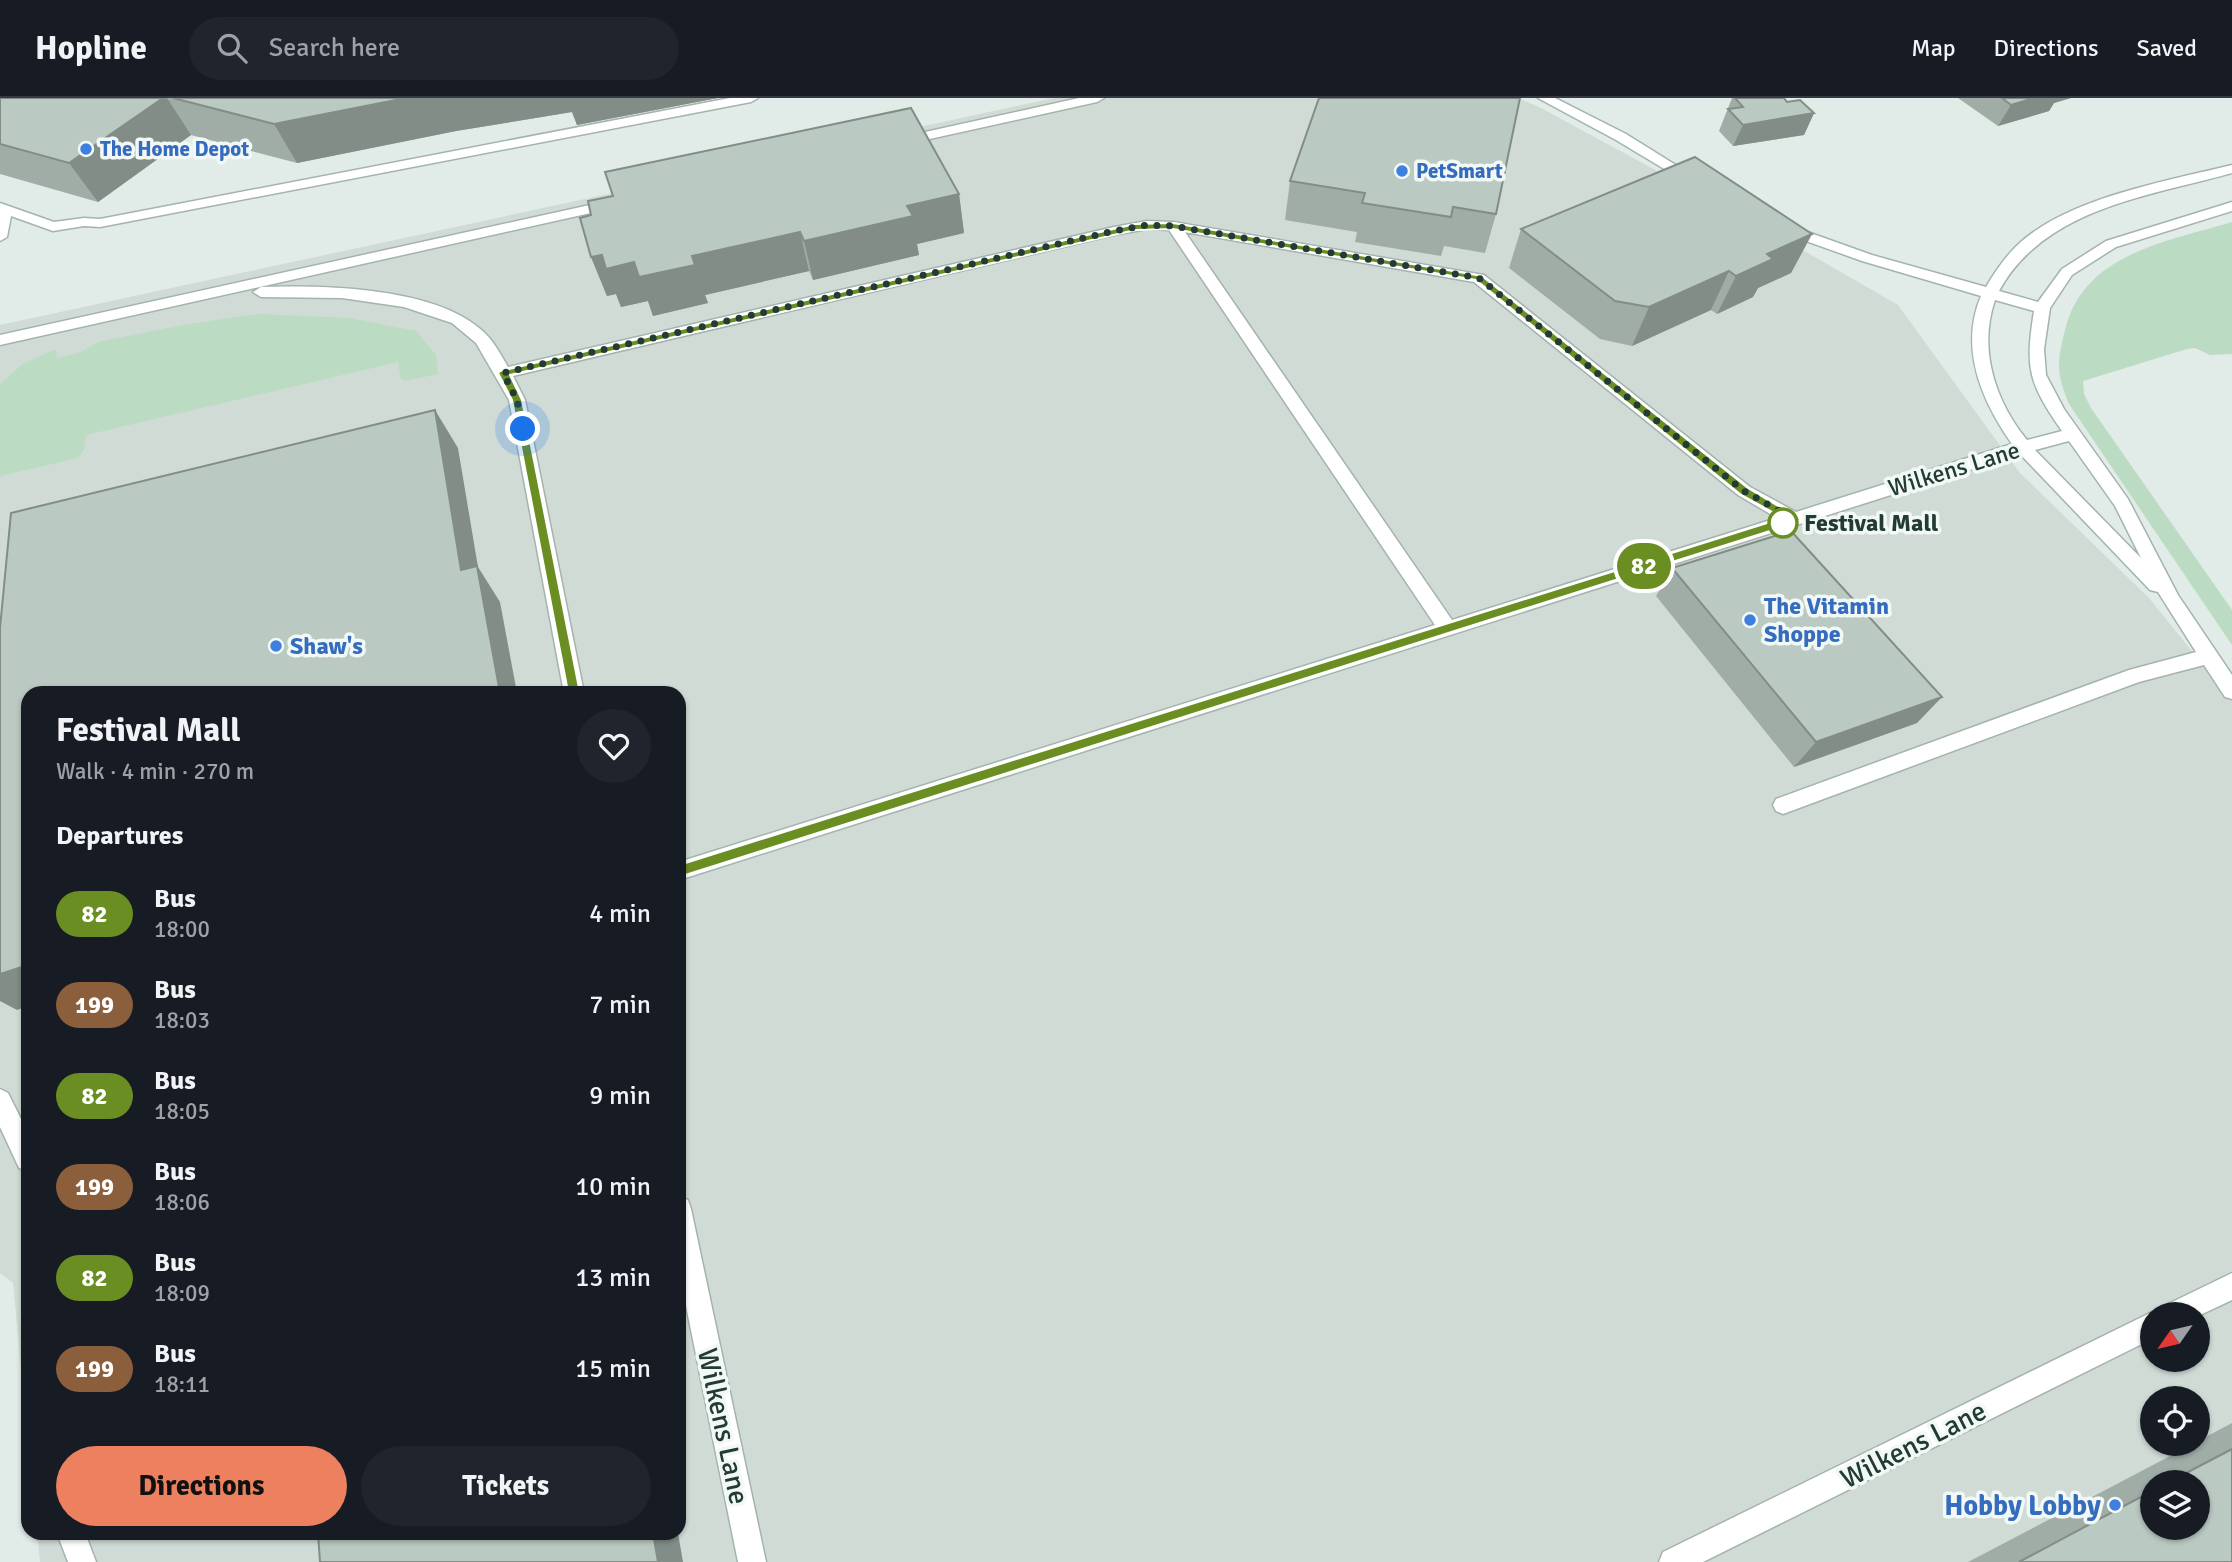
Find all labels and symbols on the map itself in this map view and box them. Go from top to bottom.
place label: The Home Depot [100,136,249,162]
marker: The Home Depot [78,141,94,157]
place label: PetSmart [1416,158,1503,184]
marker: PetSmart [1394,163,1410,179]
your location [505,411,540,446]
street label: Wilkens Lane [1885,435,2023,503]
marker: Festival Mall [1768,508,1798,538]
place label: Festival Mall [1804,508,1939,538]
line badge: 82 [1612,543,1676,589]
place label: The Vitamin Shoppe [1764,591,1889,649]
marker: The Vitamin Shoppe [1742,612,1758,628]
place label: Shaw's [290,631,363,661]
marker: Shaw's [268,638,284,654]
north arrow [2140,1302,2210,1372]
street label: Wilkens Lane [690,1345,756,1507]
street label: Wilkens Lane [1835,1394,1992,1496]
place label: Hobby Lobby [1944,1489,2101,1523]
marker: Hobby Lobby [2107,1497,2123,1513]

